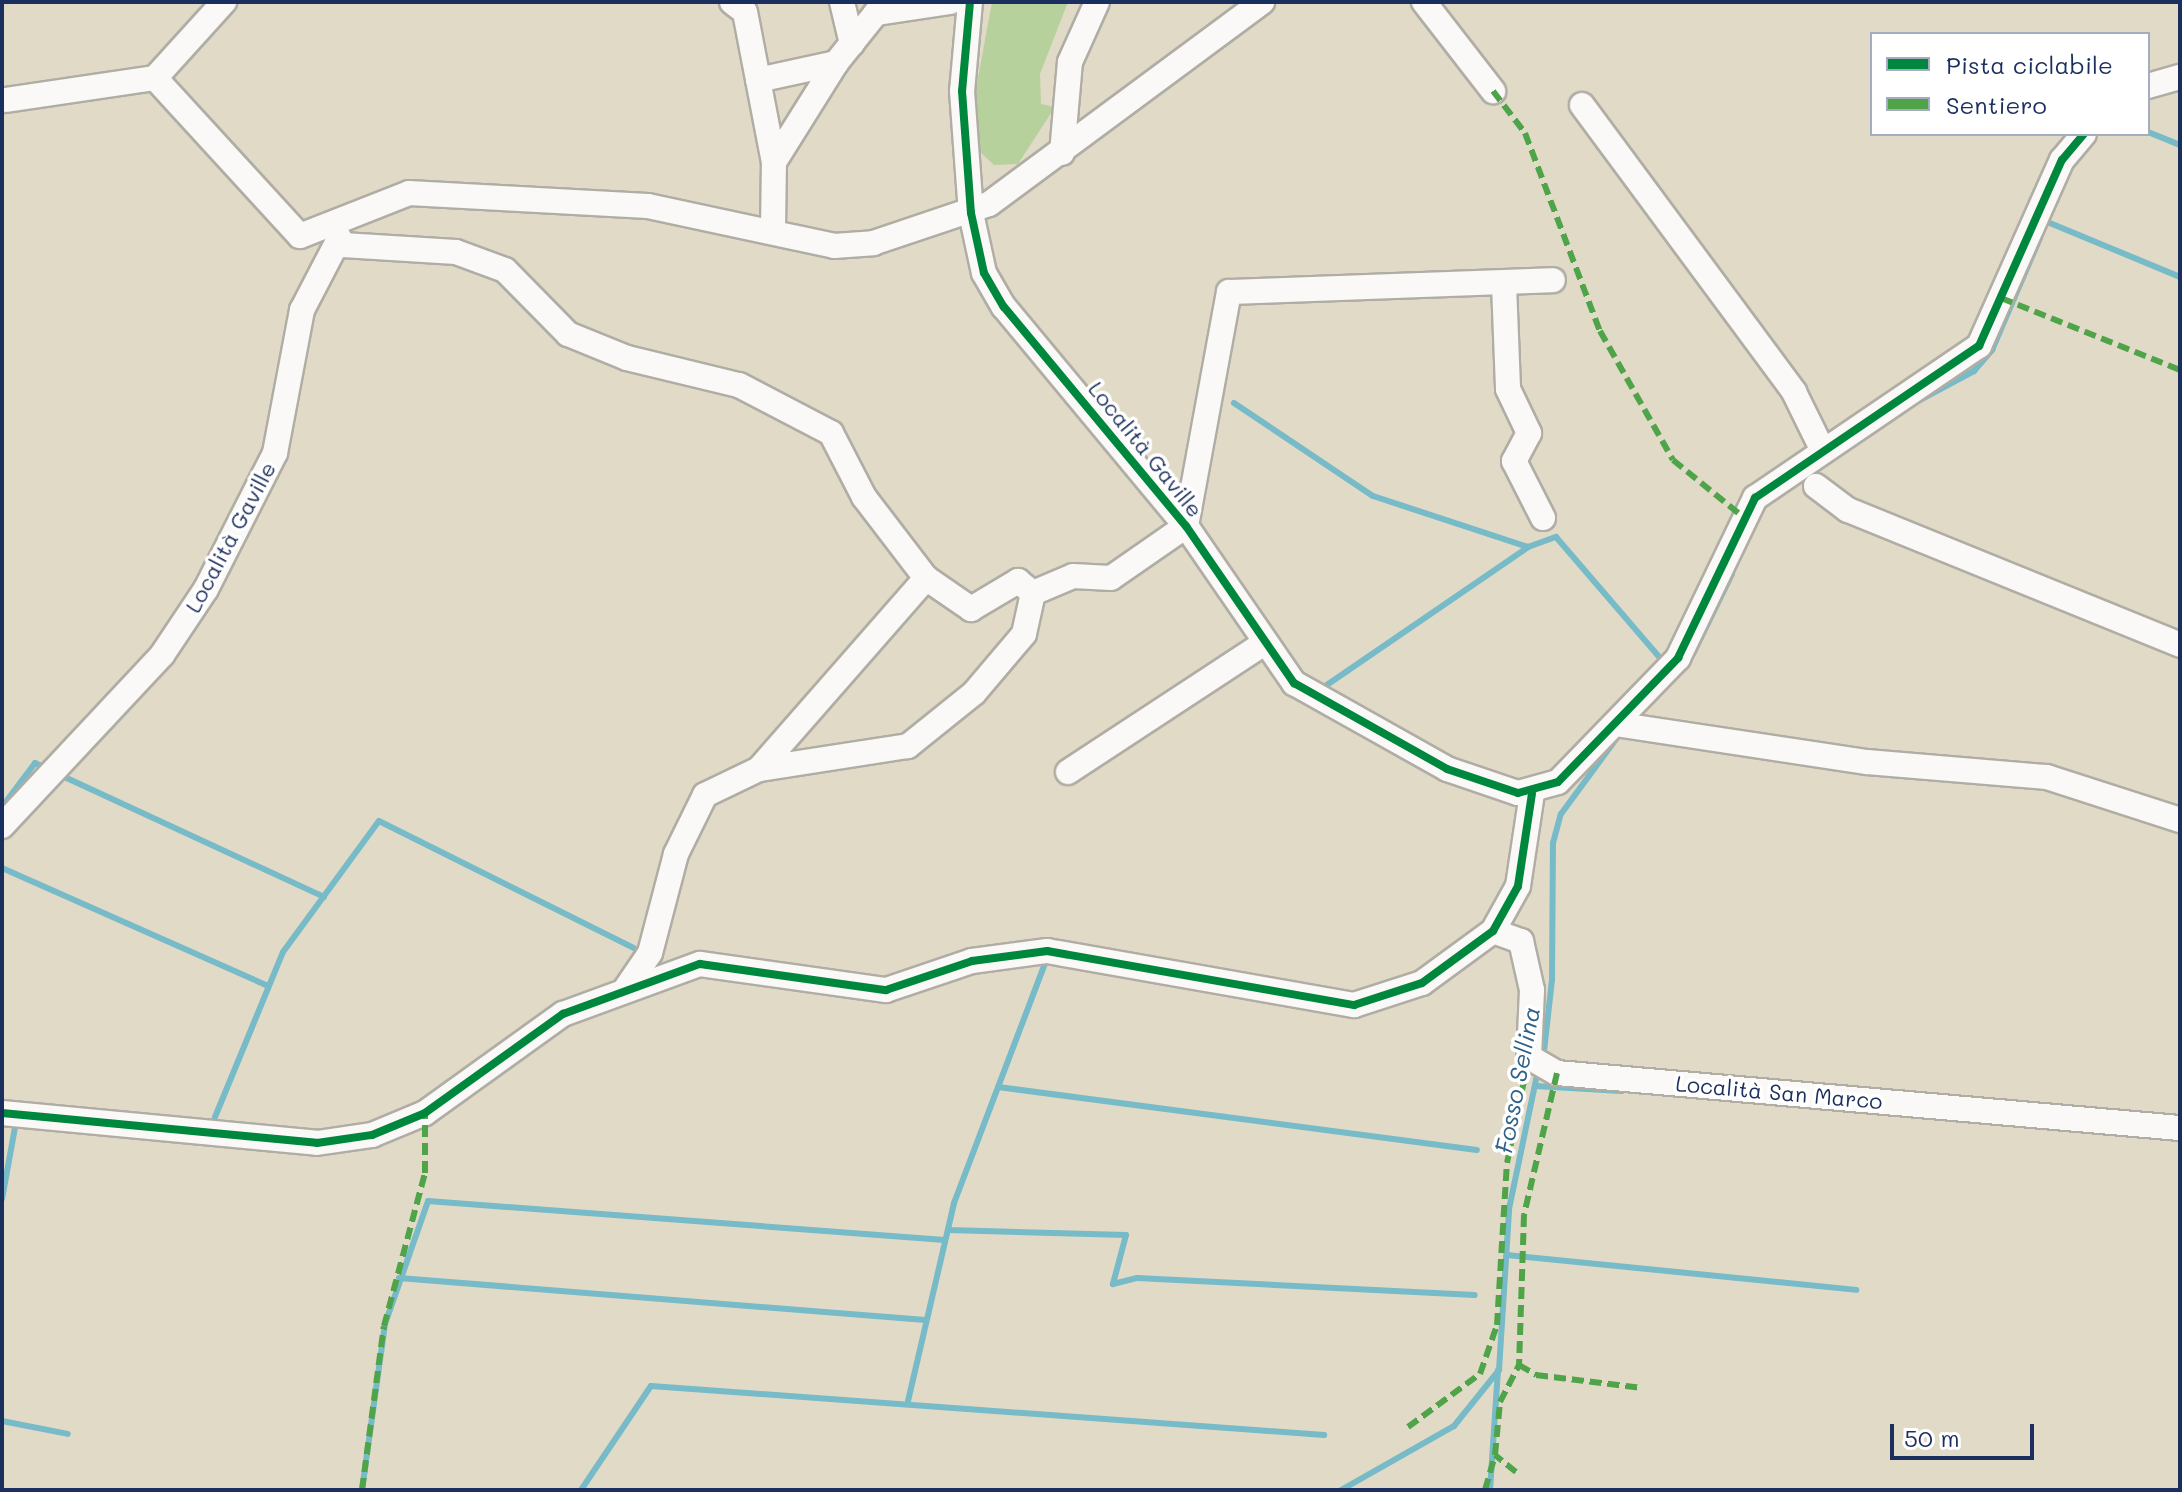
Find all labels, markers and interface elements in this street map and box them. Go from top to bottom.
legend [1870,32,2150,136]
text: Pista ciclabile [1946,49,2113,80]
text: Sentiero [1946,89,2047,120]
street label: Località Gaville [1083,376,1209,522]
street label: Località Gaville [179,457,281,617]
water label: Fosso Sellina [1489,1004,1545,1156]
street label: Località San Marco [1674,1070,1884,1114]
scale bar [1894,1408,2038,1458]
text: 50 m [1904,1422,1960,1453]

